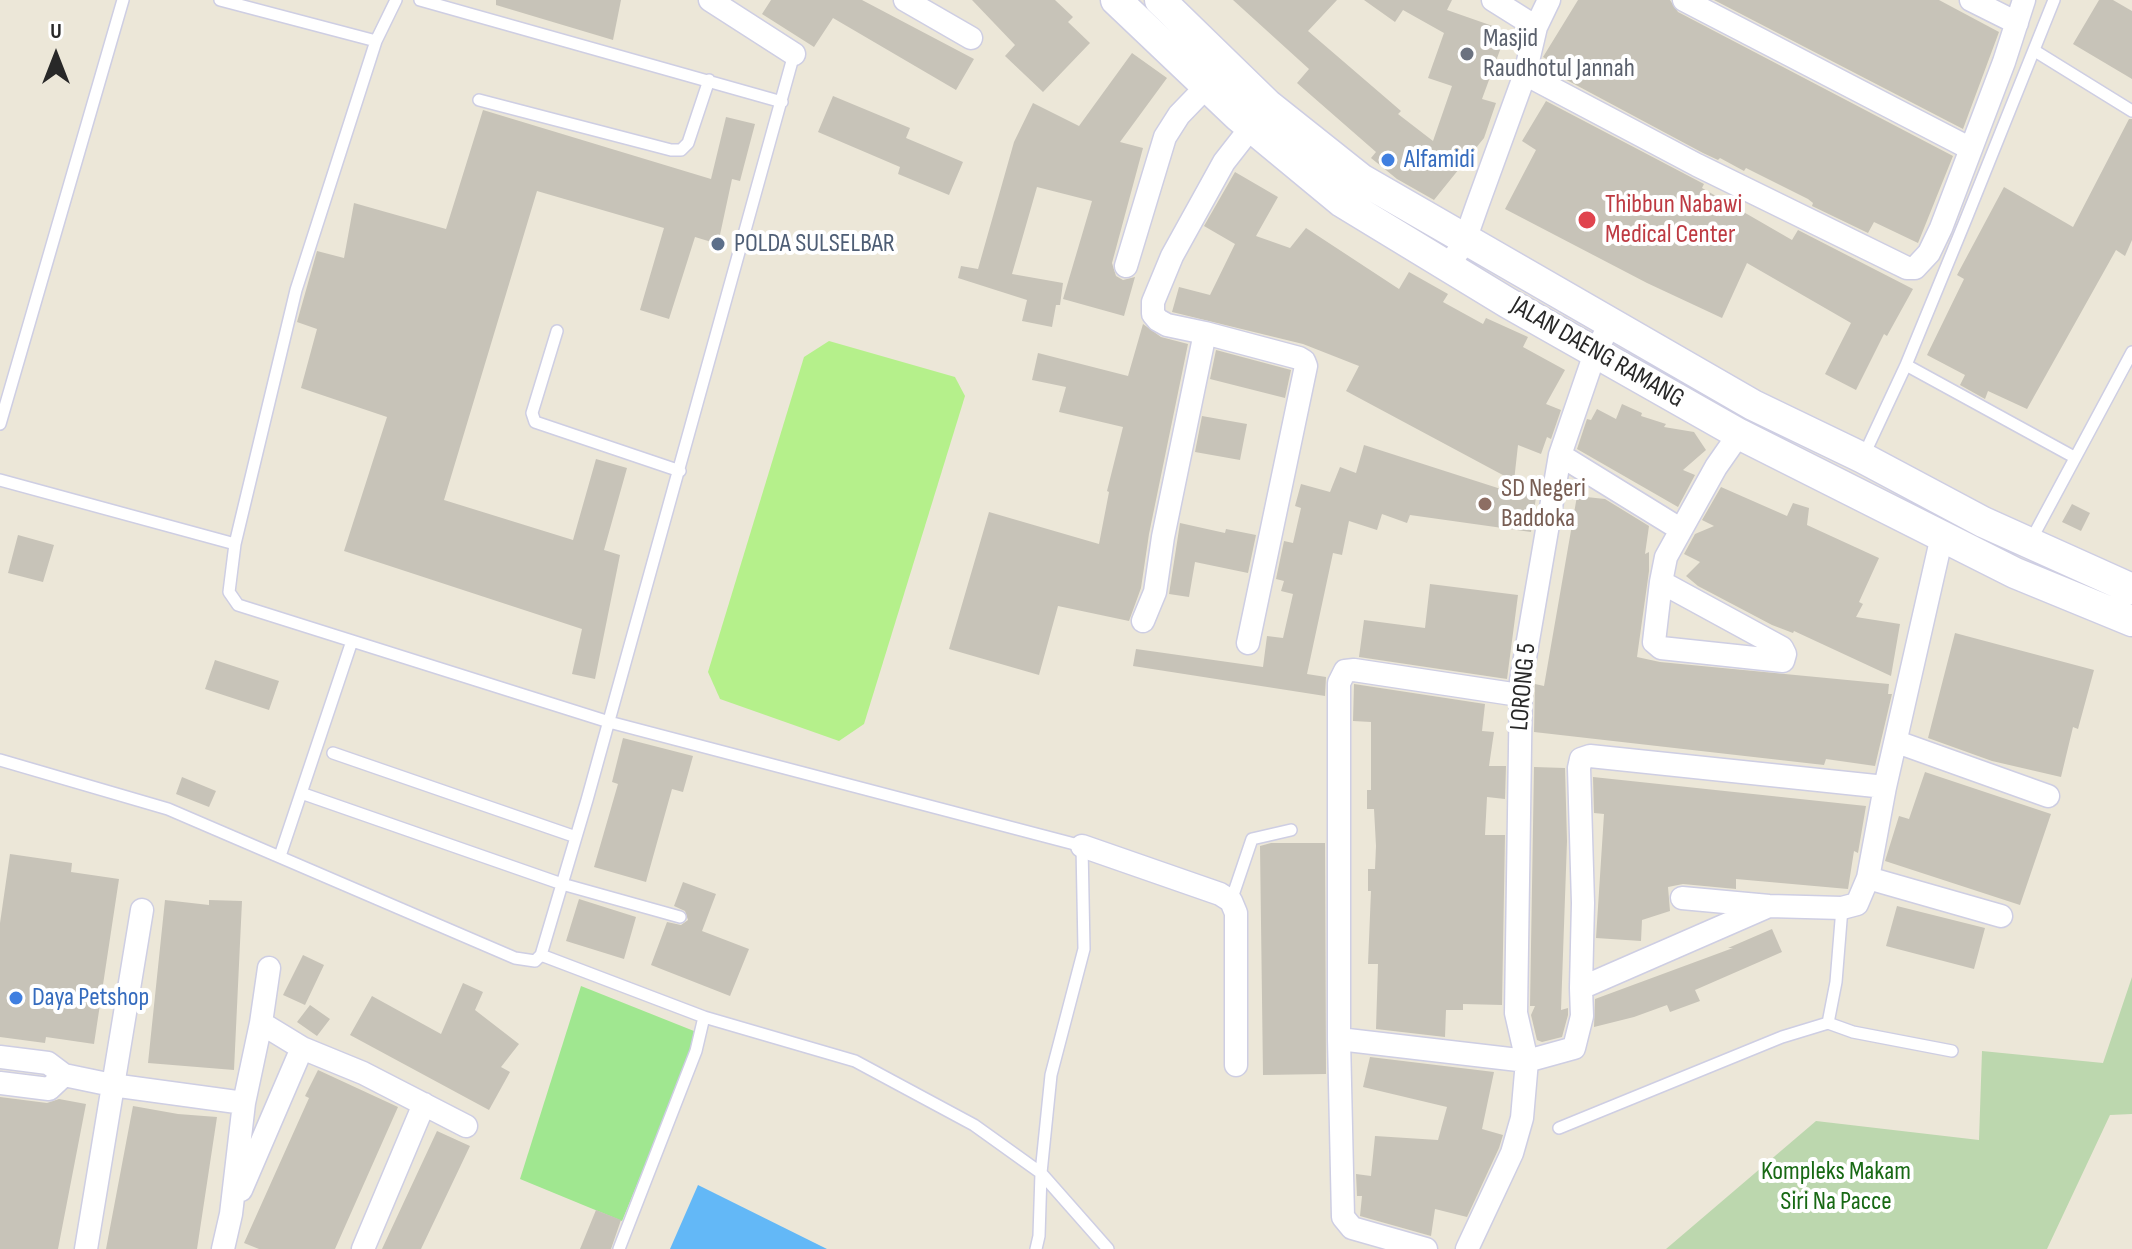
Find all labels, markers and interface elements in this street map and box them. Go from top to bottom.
north arrow [16,16,96,96]
text: U [50,18,62,45]
place label: Masjid Raudhotul Jannah [1483,23,1635,84]
marker: Masjid Raudhotul Jannah [1458,45,1476,63]
place label: Alfamidi [1404,144,1475,176]
marker: Alfamidi [1379,151,1397,169]
place label: Thibbun Nabawi Medical Center [1605,189,1742,250]
marker: Thibbun Nabawi Medical Center [1576,209,1598,231]
place label: POLDA SULSELBAR [734,228,895,260]
marker: POLDA SULSELBAR [709,235,727,253]
street label: JALAN DAENG RAMANG [1505,291,1689,415]
place label: SD Negeri Baddoka [1501,473,1586,534]
marker: SD Negeri Baddoka [1476,495,1494,513]
street label: LORONG 5 [1505,642,1543,732]
place label: Daya Petshop [32,982,149,1014]
marker: Daya Petshop [7,989,25,1007]
park label: Kompleks Makam Siri Na Pacce [1761,1156,1911,1218]

